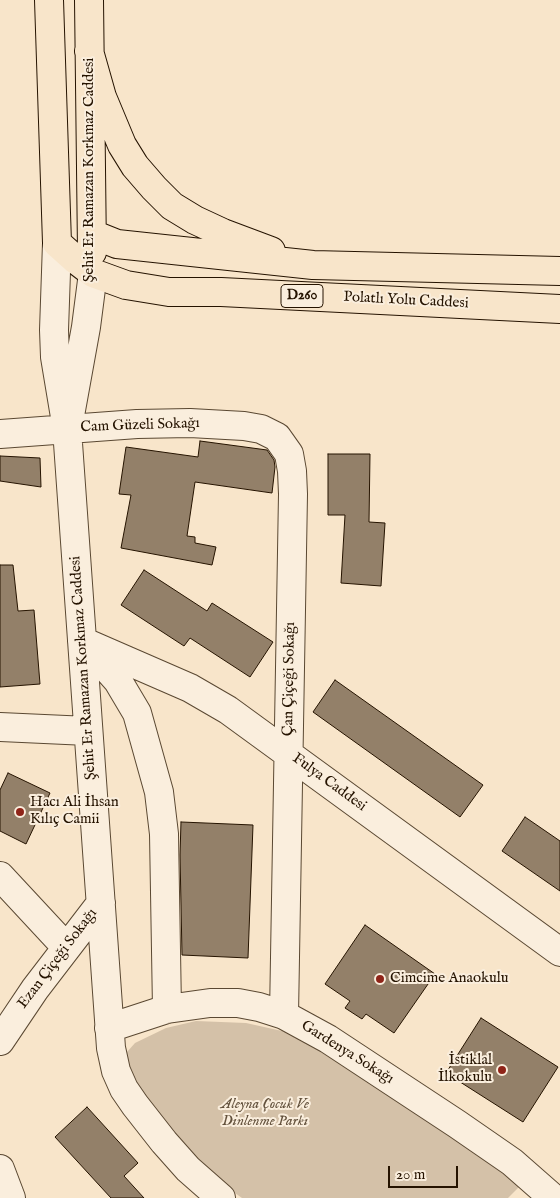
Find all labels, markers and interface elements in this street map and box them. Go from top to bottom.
street label: Şehit Er Ramazan Korkmaz Caddesi [81,58,99,282]
road number: D260 [281,284,323,308]
street label: Polatlı Yolu Caddesi [343,289,469,313]
street label: Cam Güzeli Sokağı [80,415,200,437]
street label: Şehit Er Ramazan Korkmaz Caddesi [67,555,101,781]
street label: Çan Çiçeği Sokağı [280,622,300,736]
street label: Fulya Caddesi [288,750,370,816]
place label: Hacı Ali İhsan Kılıç Camii [30,794,119,829]
marker: Hacı Ali İhsan Kılıç Camii [14,806,26,818]
street label: Ezan Çiçeği Sokağı [14,905,102,1013]
place label: Cimcime Anaokulu [390,970,509,988]
marker: Cimcime Anaokulu [374,973,386,985]
street label: Gardenya Sokağı [297,1017,397,1089]
place label: İstiklal İlkokulu [438,1052,492,1087]
marker: İstiklal İlkokulu [496,1064,508,1076]
park label: Aleyna Çocuk Ve Dinlenme Parkı [221,1096,309,1131]
scale bar [390,1156,460,1188]
text: 20 m [396,1165,425,1184]

